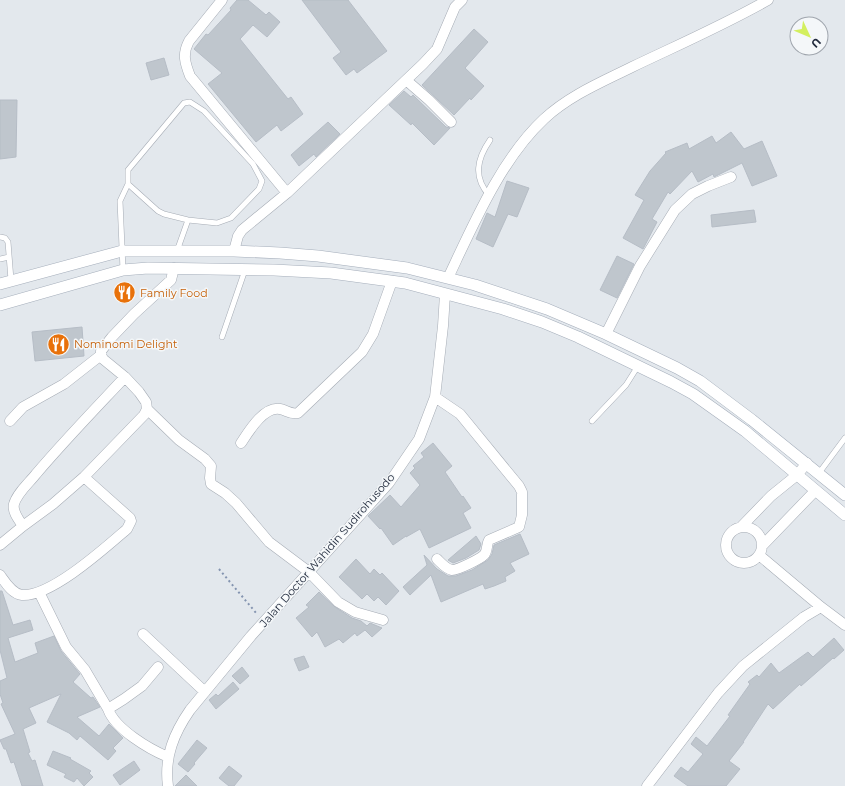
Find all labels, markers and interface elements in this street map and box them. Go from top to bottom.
north arrow [789,16,829,56]
text: U [808,35,824,51]
restaurant icon: Family Food [111,280,137,306]
place label: Family Food [140,286,208,300]
restaurant icon: Nominomi Delight [45,331,71,357]
place label: Nominomi Delight [74,337,178,351]
street label: Jalan Doctor Wahidin Sudirohusodo [256,470,398,630]

